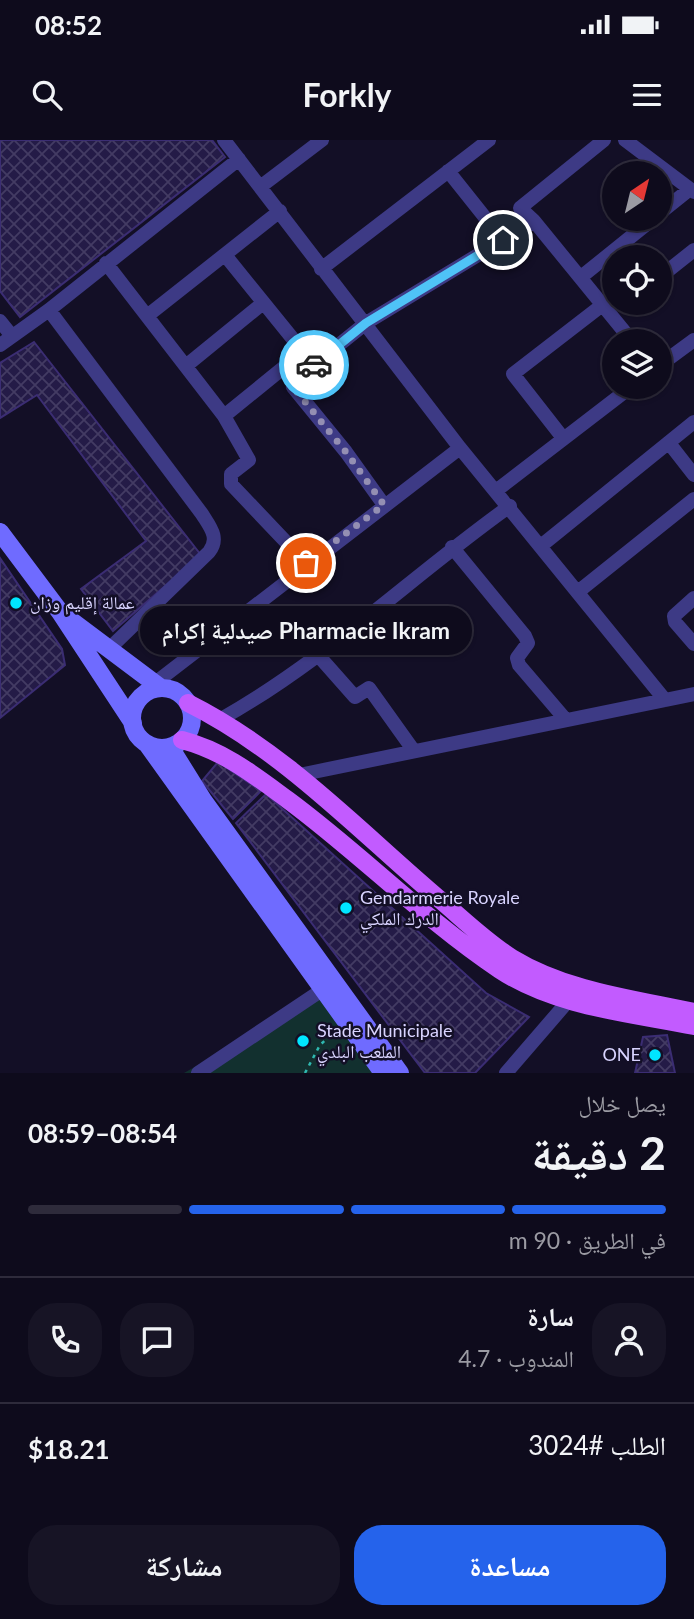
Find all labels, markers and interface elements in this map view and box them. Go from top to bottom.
text: 08:52 [35,9,102,41]
text: Forkly [303,75,391,114]
icon: search [28,76,66,114]
icon: menu [628,76,666,114]
north arrow [602,161,672,231]
map controls [602,161,672,399]
pin [473,210,533,270]
icon: home [484,221,522,259]
button: locate [602,245,672,315]
button: layers [602,329,672,399]
courier [279,330,349,400]
icon: car [295,346,333,384]
pin [276,533,336,593]
icon: bag [287,544,325,582]
place label: عمالة إقليم وزان [30,591,135,615]
marker: عمالة إقليم وزان [8,595,24,611]
callout: Pharmacie Ikram صيدلية إكرام [140,605,472,654]
text: Pharmacie Ikram صيدلية إكرام [162,616,450,644]
place label: Gendarmerie Royale الدرك الملكي [360,886,520,934]
marker: Gendarmerie Royale الدرك الملكي [338,900,354,916]
place label: Stade Municipale الملعب البلدي [317,1019,453,1067]
marker: Stade Municipale الملعب البلدي [295,1033,311,1049]
place label: ONE [602,1043,641,1065]
marker: ONE [647,1047,663,1063]
text: يصل خلال [578,1089,666,1117]
text: 08:54–08:59 [28,1117,177,1149]
text: 2 دقيقة [532,1125,666,1180]
text: في الطريق · 90 m [509,1226,666,1254]
text: سارة [527,1300,574,1332]
button: phone [28,1303,102,1377]
button: chat [120,1303,194,1377]
button: person [592,1303,666,1377]
text: المندوب · 4.7 [458,1344,574,1372]
text: الطلب #3024 [528,1429,666,1461]
text: $18.21 [28,1433,110,1465]
button: مشاركة [28,1525,340,1605]
button: مساعدة [354,1525,666,1605]

